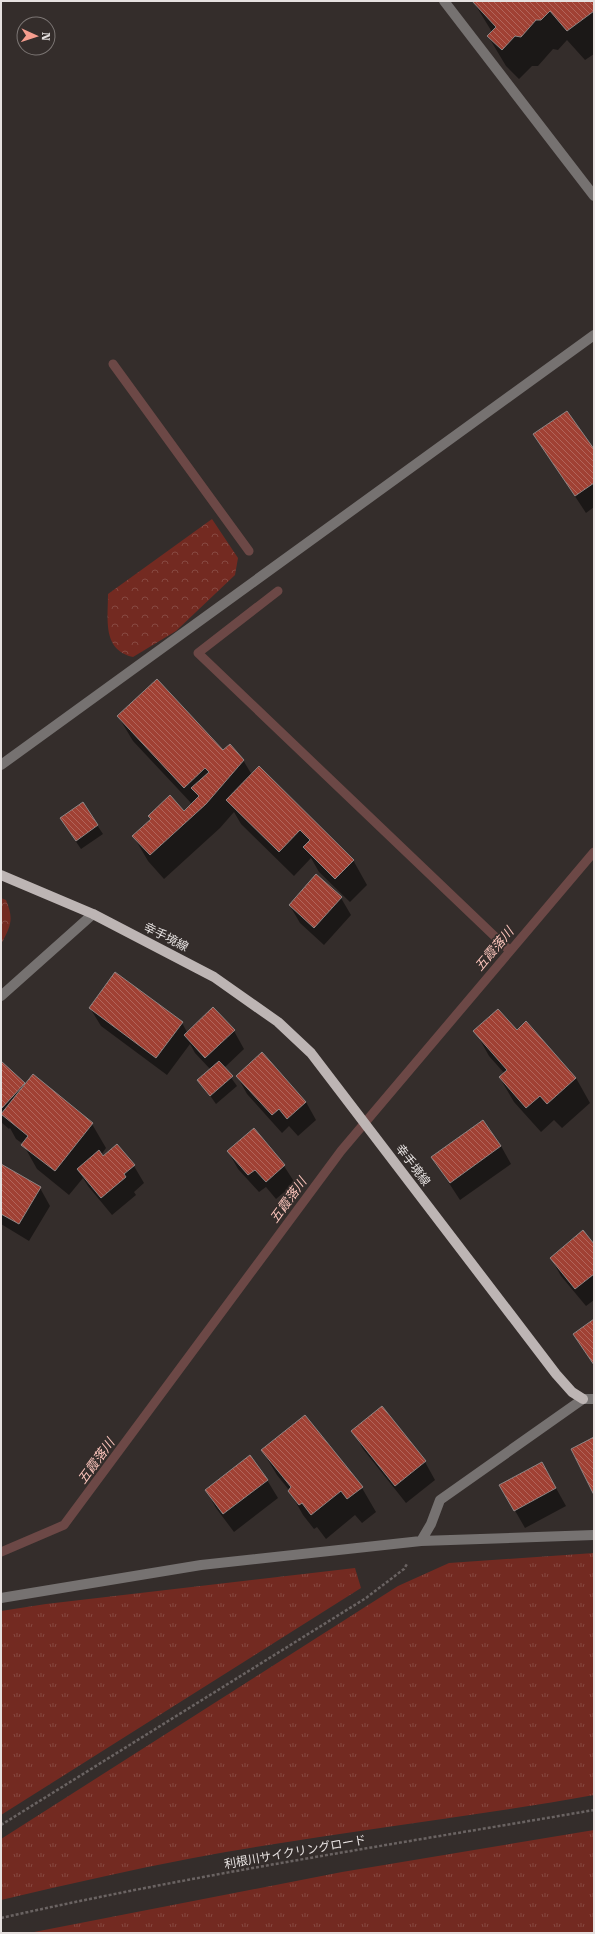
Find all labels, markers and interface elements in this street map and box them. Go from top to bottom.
north arrow [16,16,56,56]
text: N [39,32,52,42]
street label: 幸手境線 [141,920,191,954]
water label: 五霞落川 [472,923,518,974]
street label: 幸手境線 [393,1142,433,1188]
water label: 五霞落川 [267,1173,311,1225]
water label: 五霞落川 [75,1434,119,1486]
street label: 利根川サイクリングロード [223,1833,367,1871]

